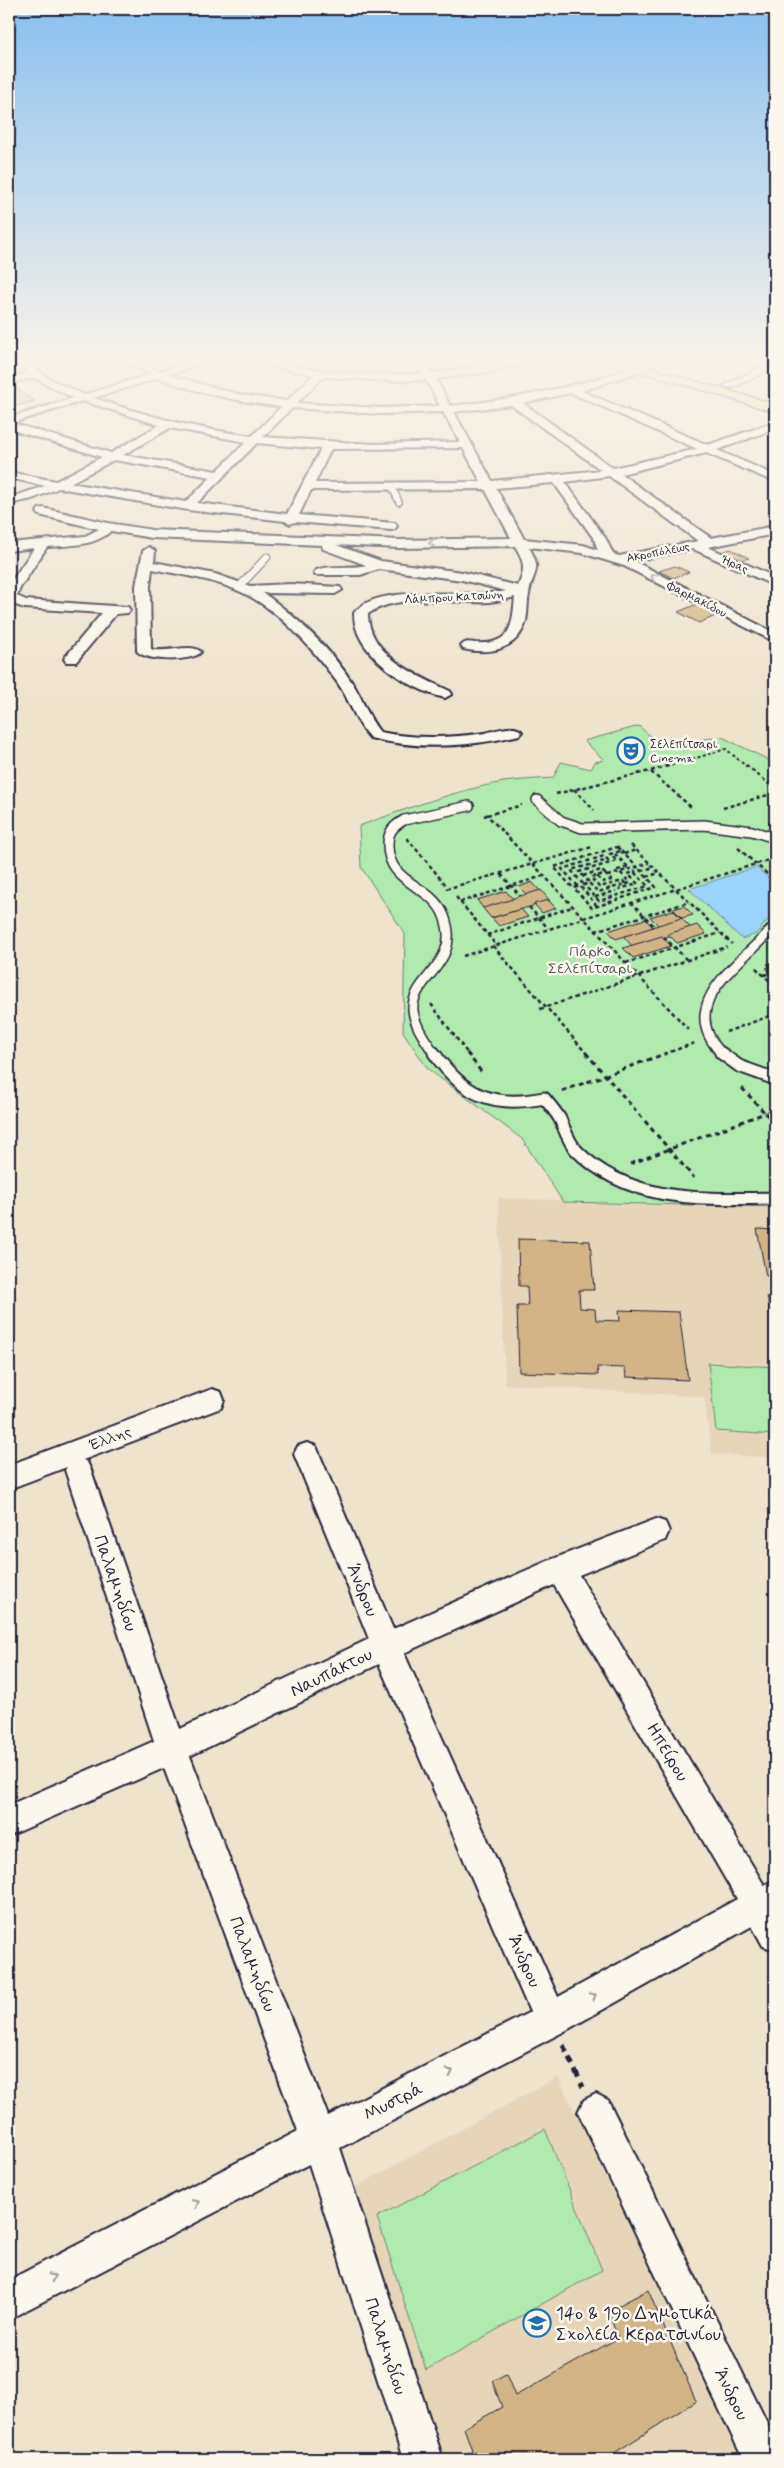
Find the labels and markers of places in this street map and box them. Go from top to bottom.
theatre icon: Σελεπίτσαρι Cinema [616,736,646,766]
place label: Σελεπίτσαρι Cinema [650,737,718,767]
place label: 14ο & 19ο Δημοτικά Σχολεία Κερατσινίου [556,2302,721,2347]
school or university icon: 14ο & 19ο Δημοτικά Σχολεία Κερατσινίου [522,2308,552,2338]

